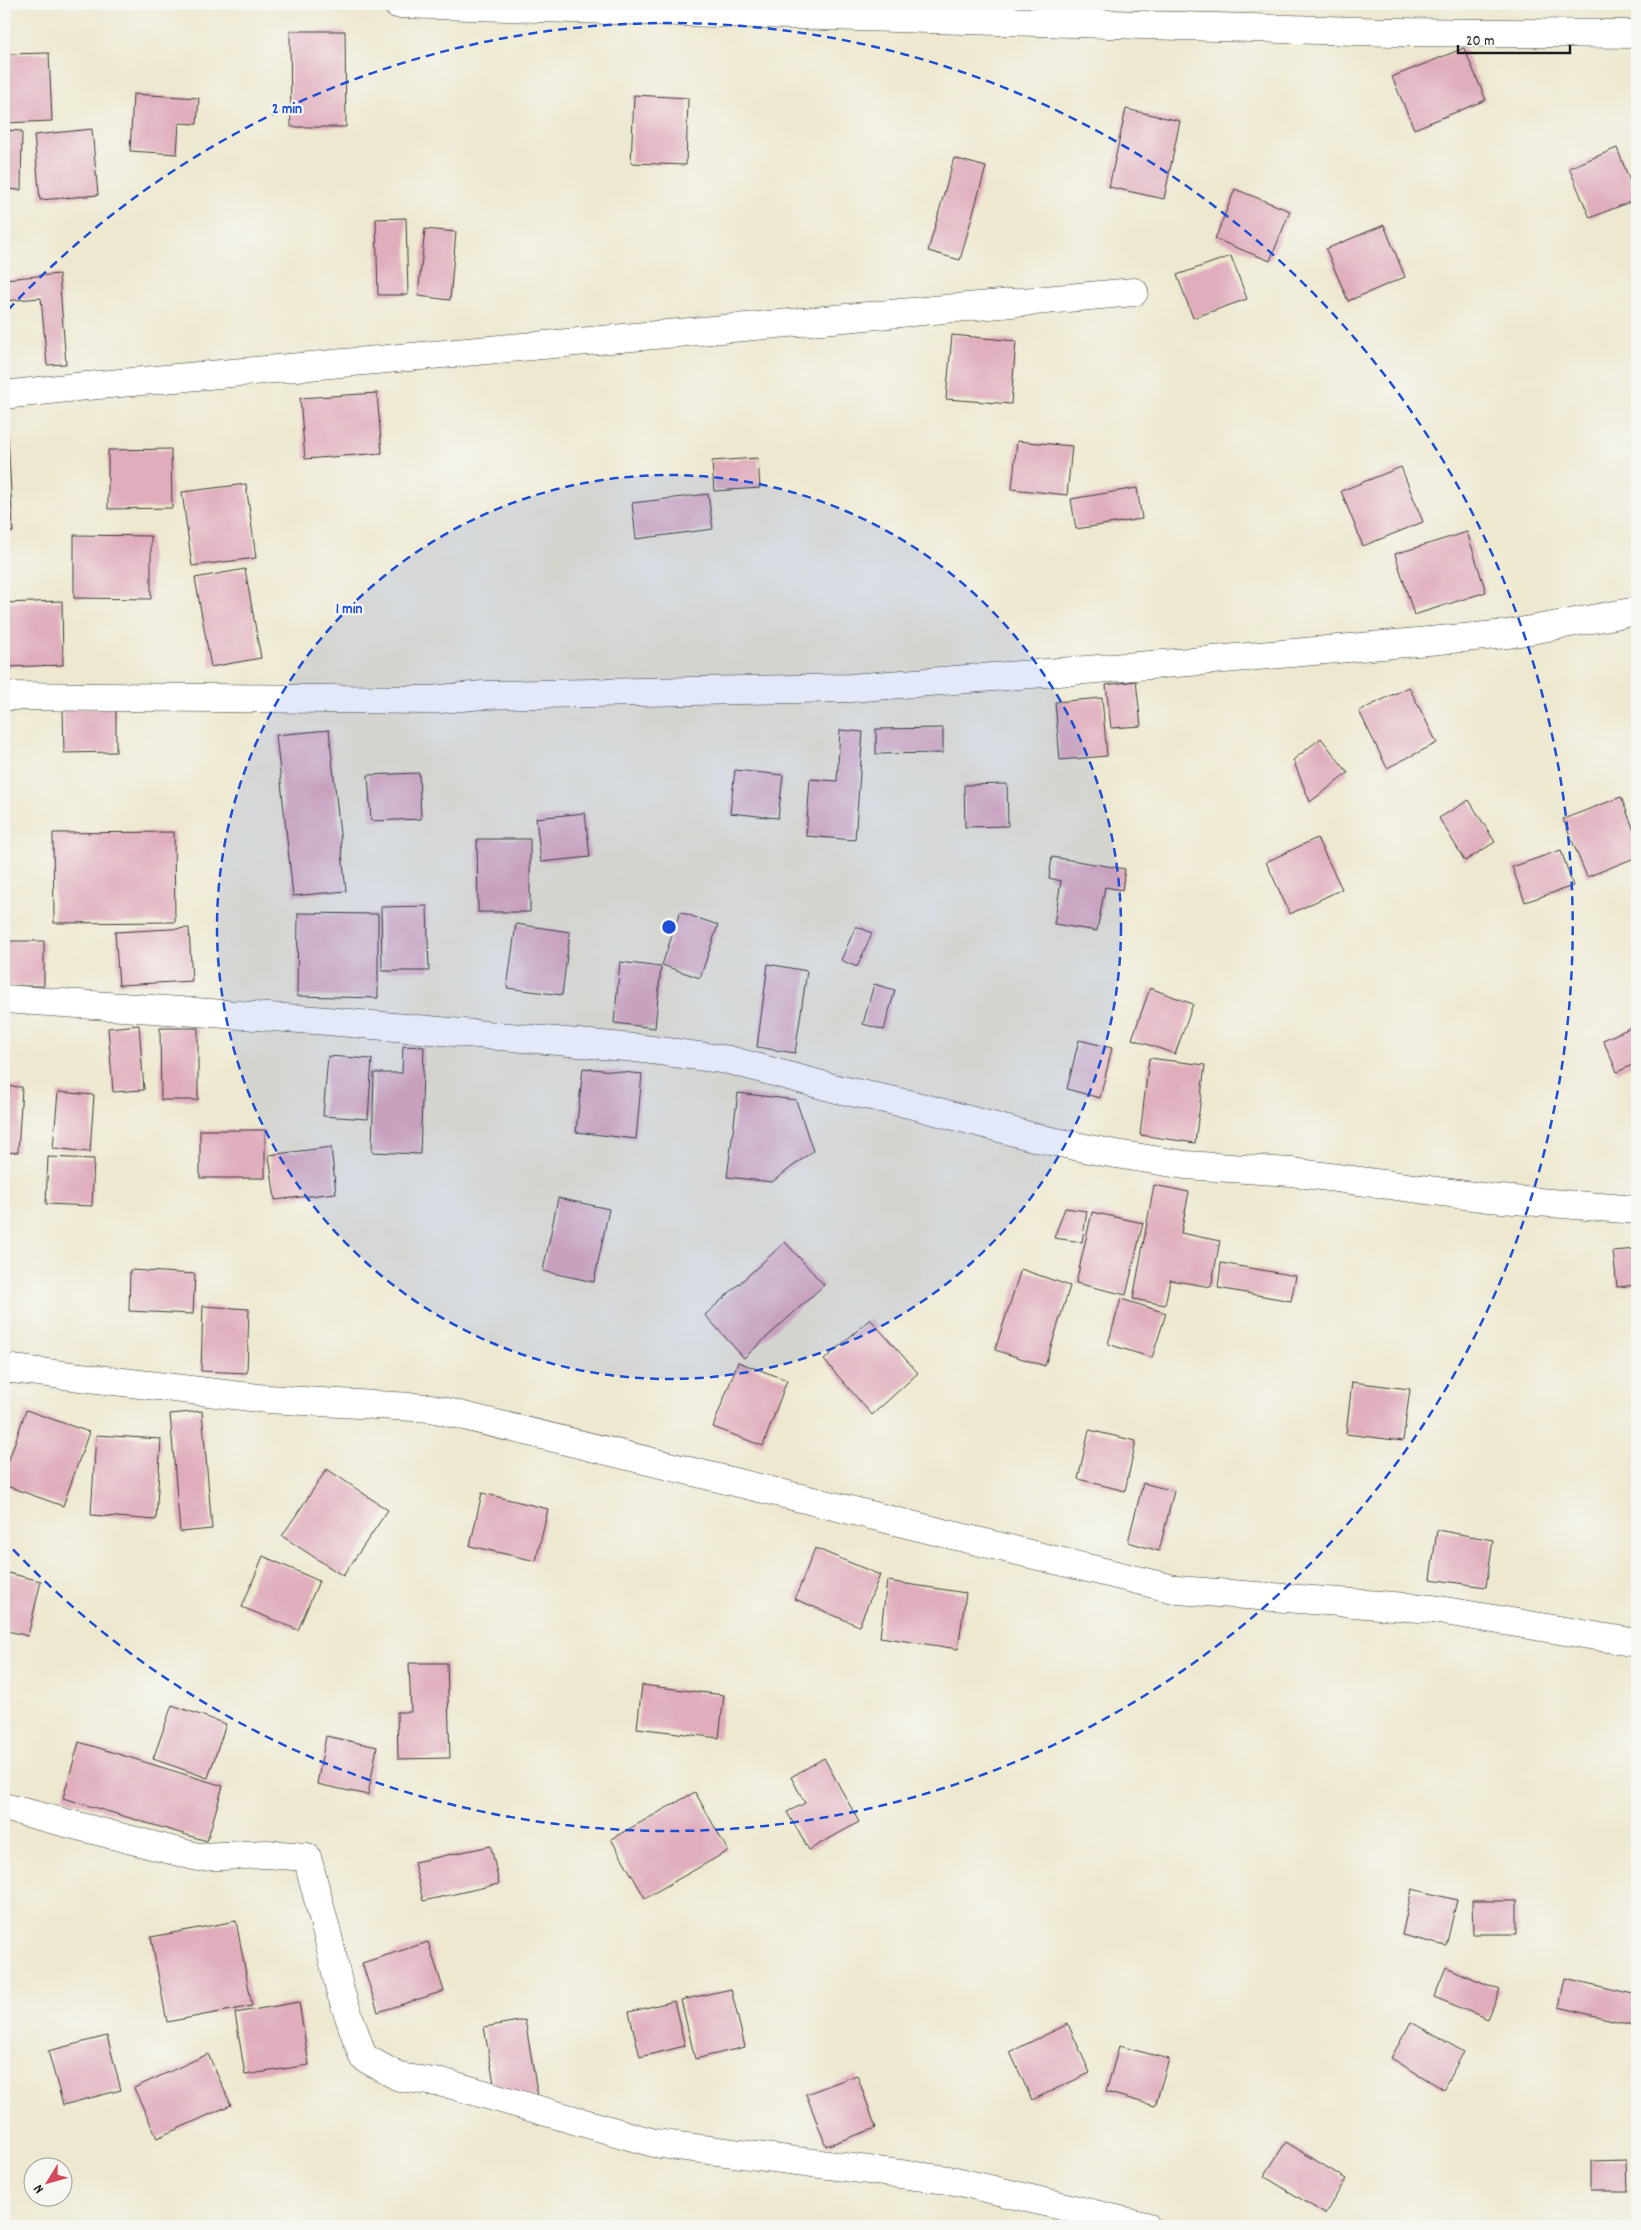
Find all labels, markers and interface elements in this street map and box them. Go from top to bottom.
scale bar [1458,22,1571,54]
text: 20 m [1466,31,1494,53]
text: 2 min [272,99,302,121]
text: 1 min [336,599,362,621]
centre of rings [660,918,678,936]
north arrow [22,2158,72,2208]
text: N [29,2180,49,2197]

